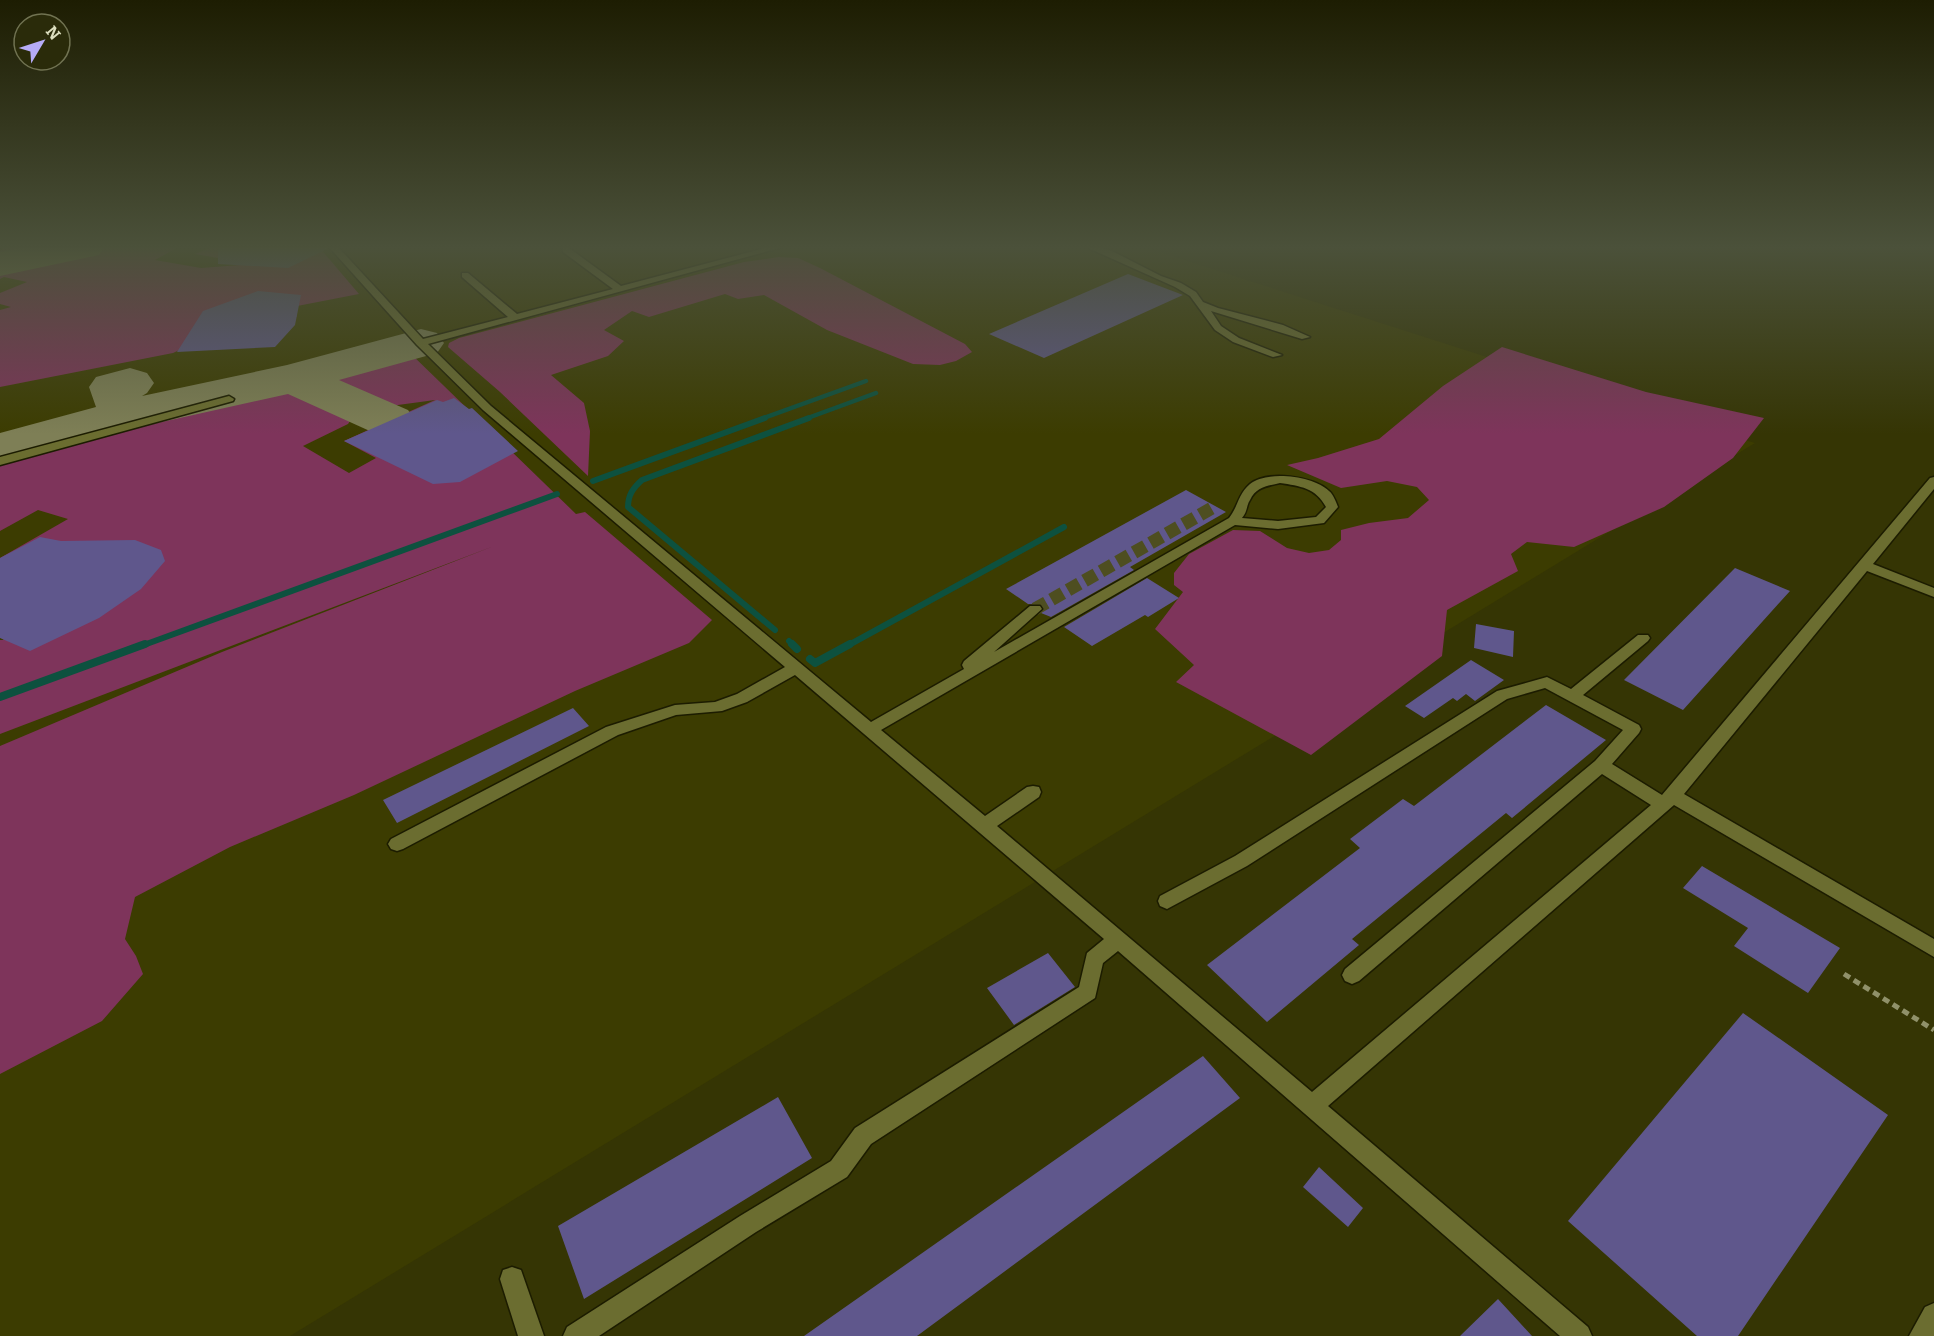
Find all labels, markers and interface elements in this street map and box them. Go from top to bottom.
north arrow [12,12,72,72]
text: N [42,22,65,44]

